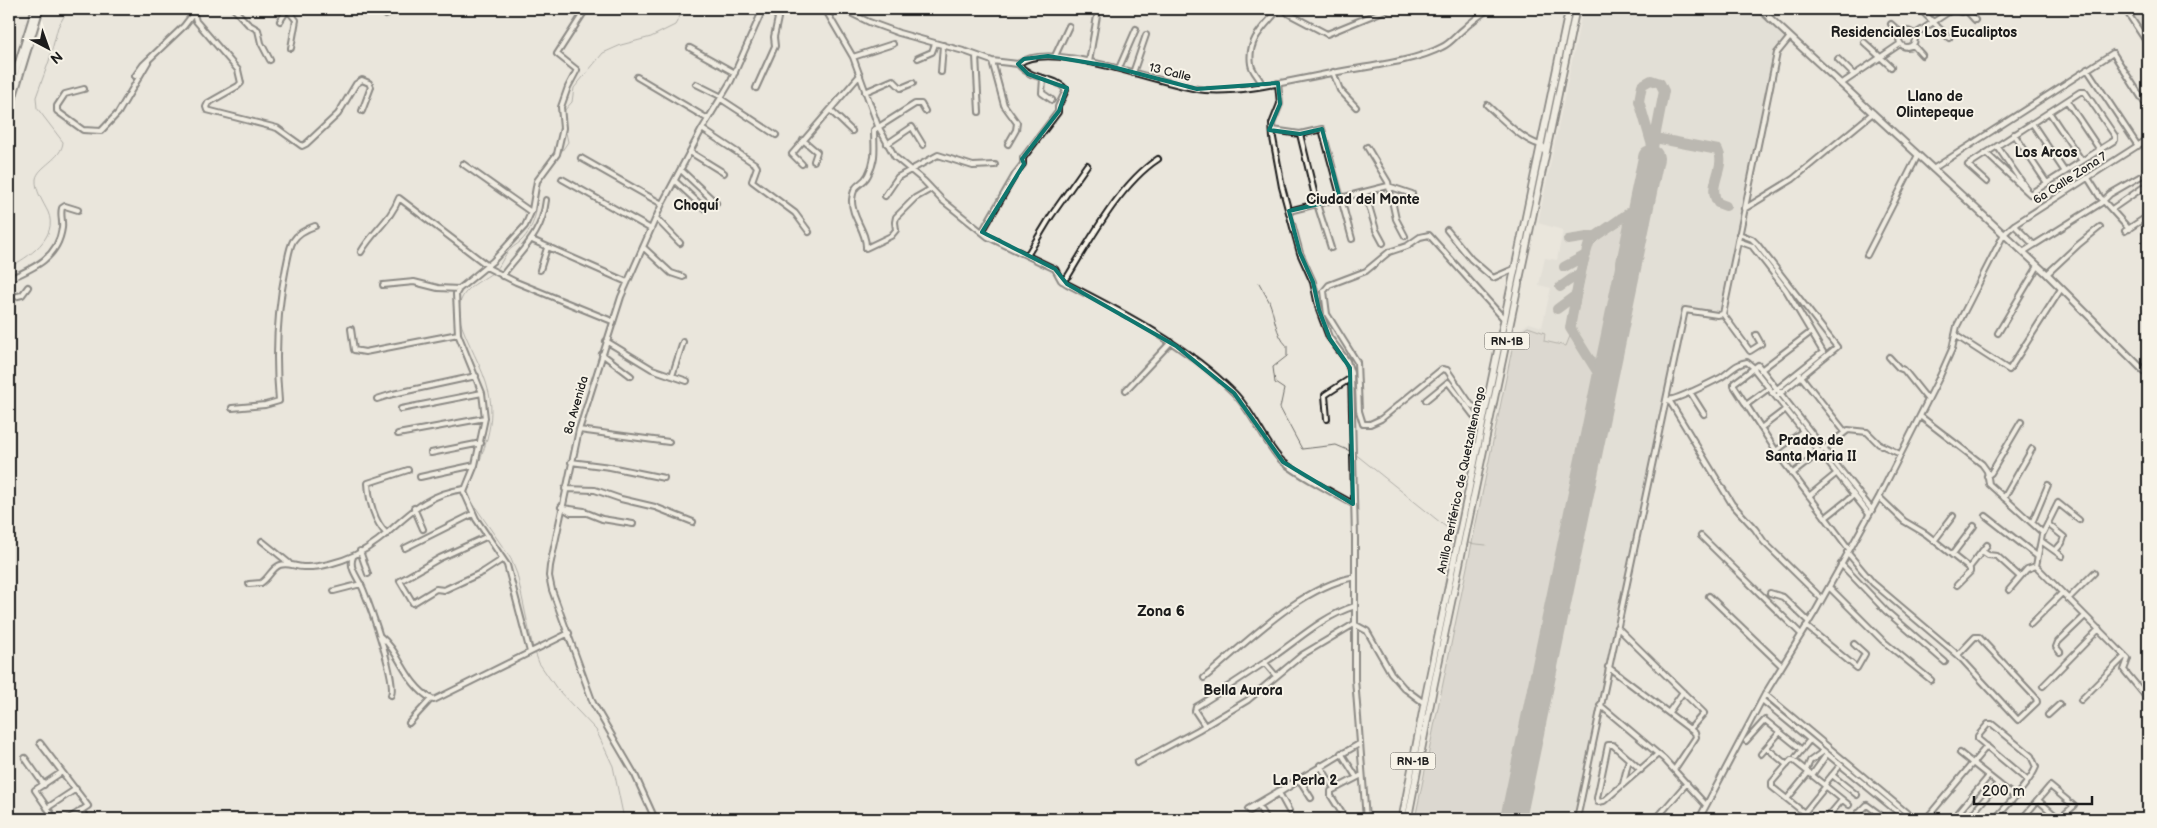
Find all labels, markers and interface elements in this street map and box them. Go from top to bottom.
north arrow [22,22,72,72]
district label: Residenciales Los Eucaliptos [1831,24,2017,41]
text: N [47,48,66,67]
street label: 13 Calle [1147,60,1193,85]
district label: Llano de Olintepeque [1896,88,1974,121]
district label: Los Arcos [2015,144,2077,161]
street label: 6a Calle Zona 7 [2031,149,2110,208]
district label: Ciudad del Monte [1306,191,1420,208]
district label: Choquí [674,197,719,214]
road number: RN-1B [1484,332,1530,350]
street label: 8a Avenida [561,374,592,436]
street label: Anillo Periférico de Quetzaltenango [1434,385,1489,575]
district label: Prados de Santa Maria II [1765,432,1857,465]
district label: Zona 6 [1137,602,1185,621]
district label: Bella Aurora [1203,682,1283,699]
road number: RN-1B [1390,752,1436,769]
district label: La Perla 2 [1272,772,1338,789]
scale bar [1974,773,2092,805]
text: 200 m [1982,782,2025,801]

